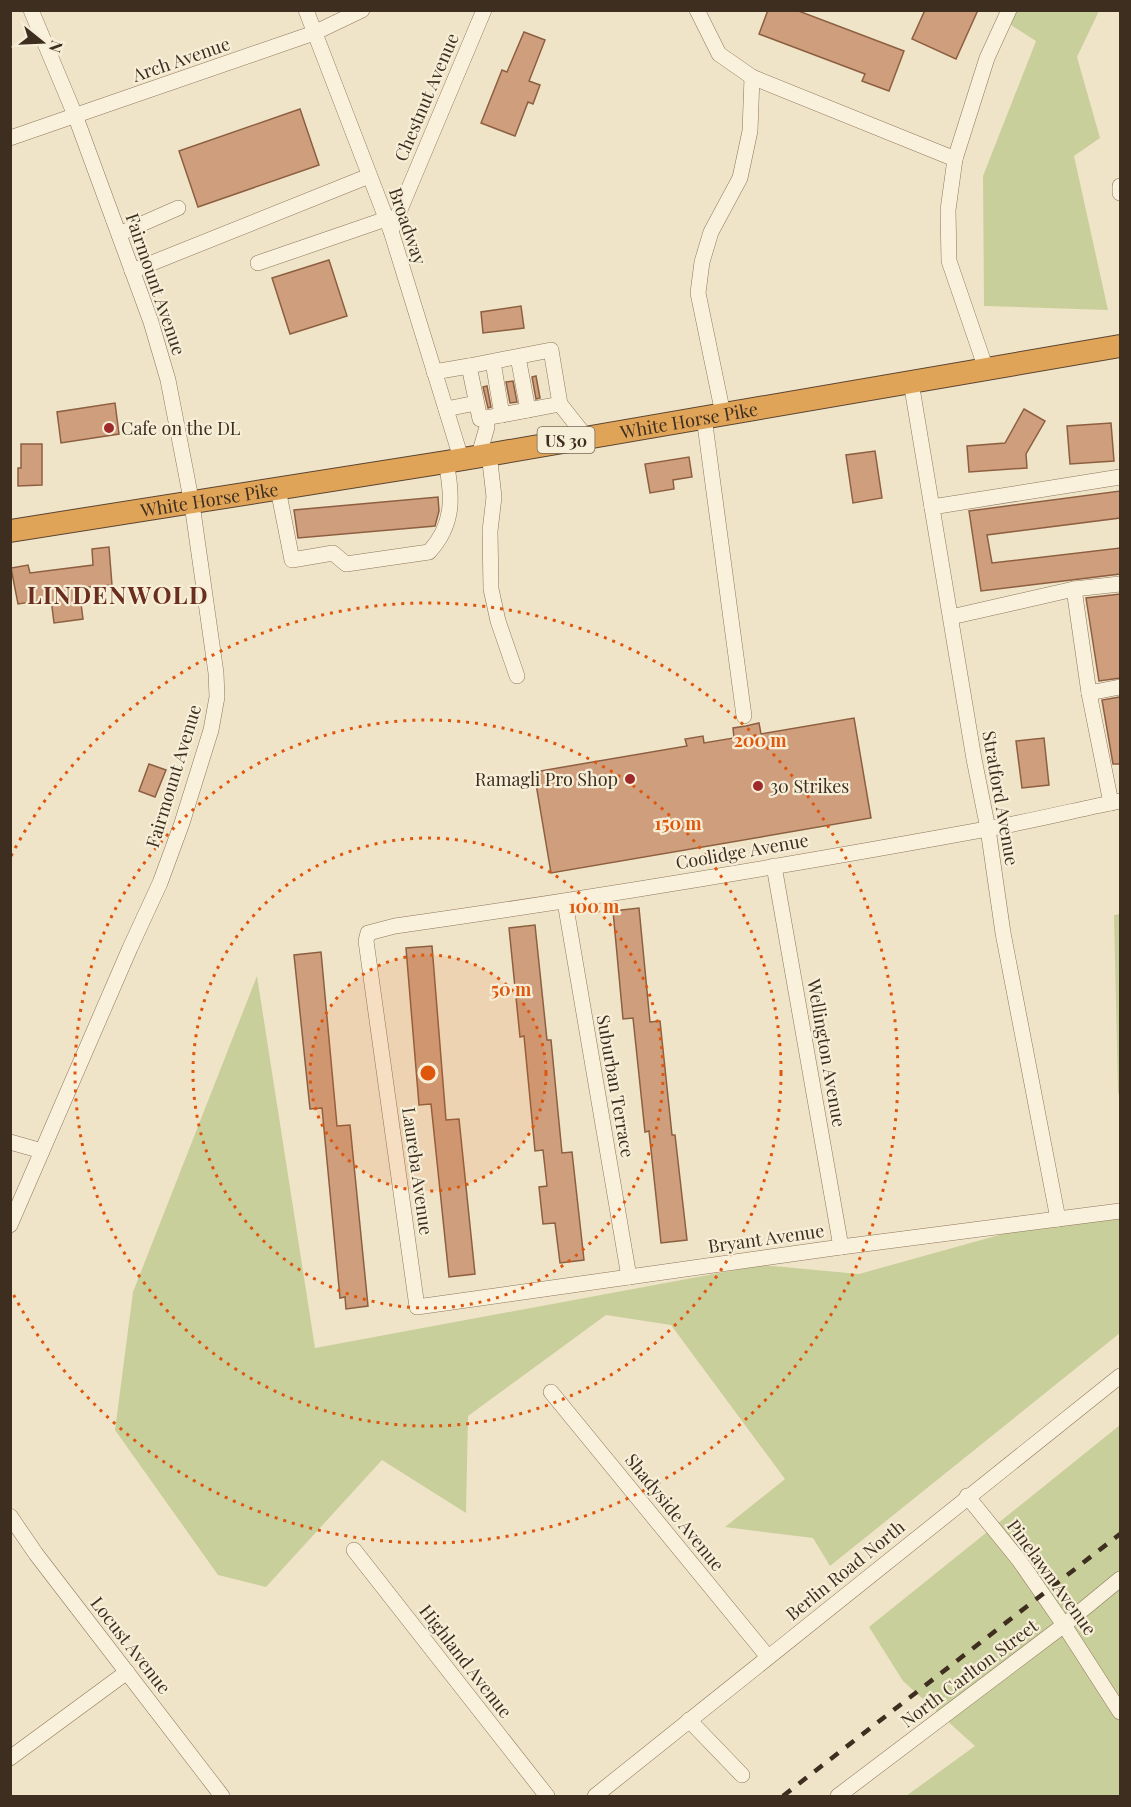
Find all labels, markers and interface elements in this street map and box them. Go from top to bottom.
north arrow [12,12,72,72]
street label: Chestnut Avenue [388,29,464,165]
street label: Arch Avenue [128,31,233,87]
text: N [45,38,69,56]
street label: Broadway [384,184,432,268]
street label: Fairmount Avenue [120,210,192,358]
street label: White Horse Pike [617,397,760,444]
place label: Cafe on the DL [121,416,241,440]
marker: Cafe on the DL [102,421,116,435]
road number: US 30 [538,427,594,453]
street label: White Horse Pike [138,477,280,522]
district label: LINDENWOLD [27,578,209,610]
street label: Fairmount Avenue [140,701,206,851]
text: 200 m [733,728,787,752]
street label: Stratford Avenue [977,729,1025,867]
place label: Ramagli Pro Shop [475,767,618,791]
marker: Ramagli Pro Shop [623,772,637,786]
place label: 30 Strikes [770,774,849,798]
marker: 30 Strikes [751,779,765,793]
text: 150 m [654,811,702,835]
street label: Coolidge Avenue [674,828,810,874]
text: 100 m [569,894,620,918]
street label: Wellington Avenue [802,976,852,1129]
text: 50 m [491,977,532,1001]
street label: Suburban Terrace [592,1013,640,1159]
centre of rings [418,1063,438,1083]
street label: Laureba Avenue [397,1105,439,1237]
street label: Bryant Avenue [706,1218,826,1258]
street label: Shadyside Avenue [620,1448,730,1576]
street label: Berlin Road North [781,1514,910,1625]
street label: Pinelawn Avenue [1002,1514,1102,1640]
street label: Locust Avenue [86,1591,176,1699]
street label: Highland Avenue [414,1599,518,1723]
street label: North Carlton Street [896,1613,1043,1732]

